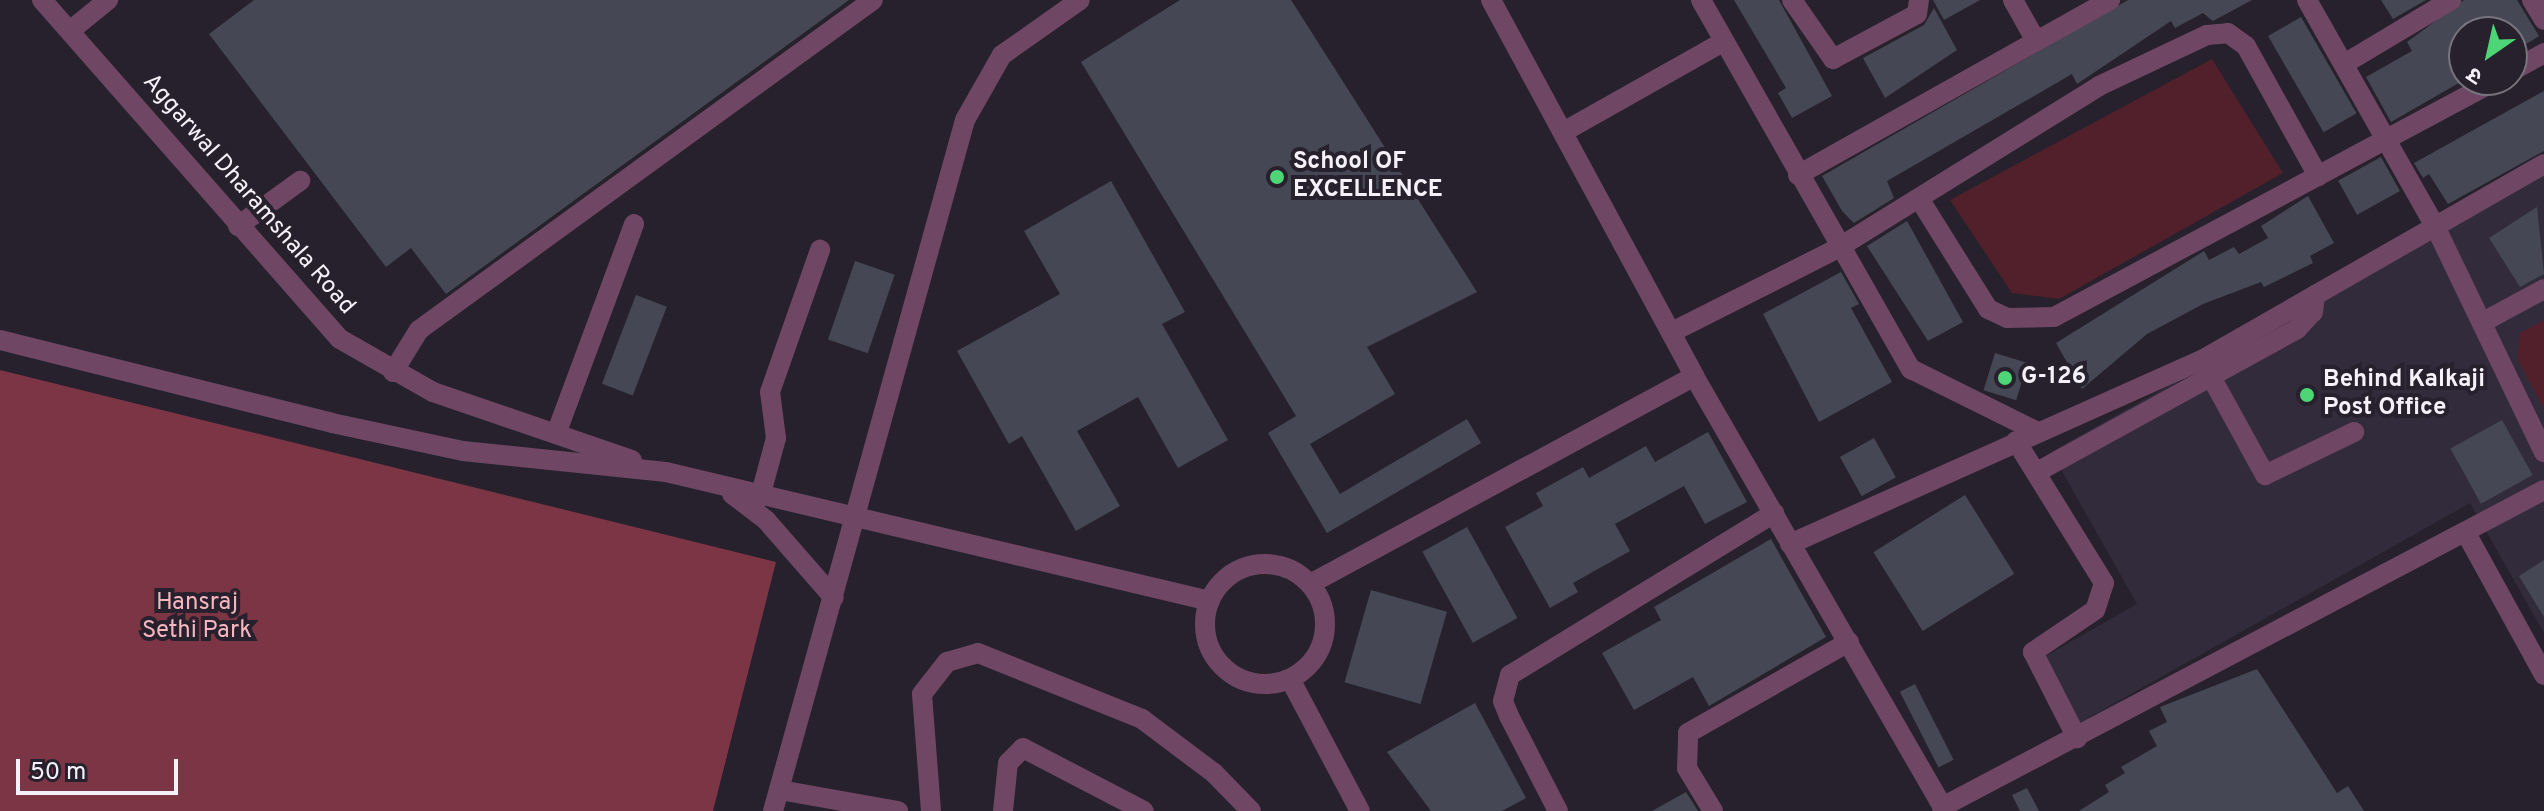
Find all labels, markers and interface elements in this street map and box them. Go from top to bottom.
north arrow [2448,16,2528,96]
text: उ [2463,60,2488,89]
street label: Aggarwal Dharamshala Road [136,69,360,321]
place label: School OF EXCELLENCE [1293,149,1443,205]
marker: School OF EXCELLENCE [1268,168,1286,186]
place label: G-126 [2021,364,2086,392]
place label: Behind Kalkaji Post Office [2323,367,2485,423]
marker: G-126 [1996,369,2014,387]
marker: Behind Kalkaji Post Office [2298,386,2316,404]
park label: Hansraj Sethi Park [142,590,252,646]
scale bar [20,743,182,793]
text: 50 m [30,758,86,788]

